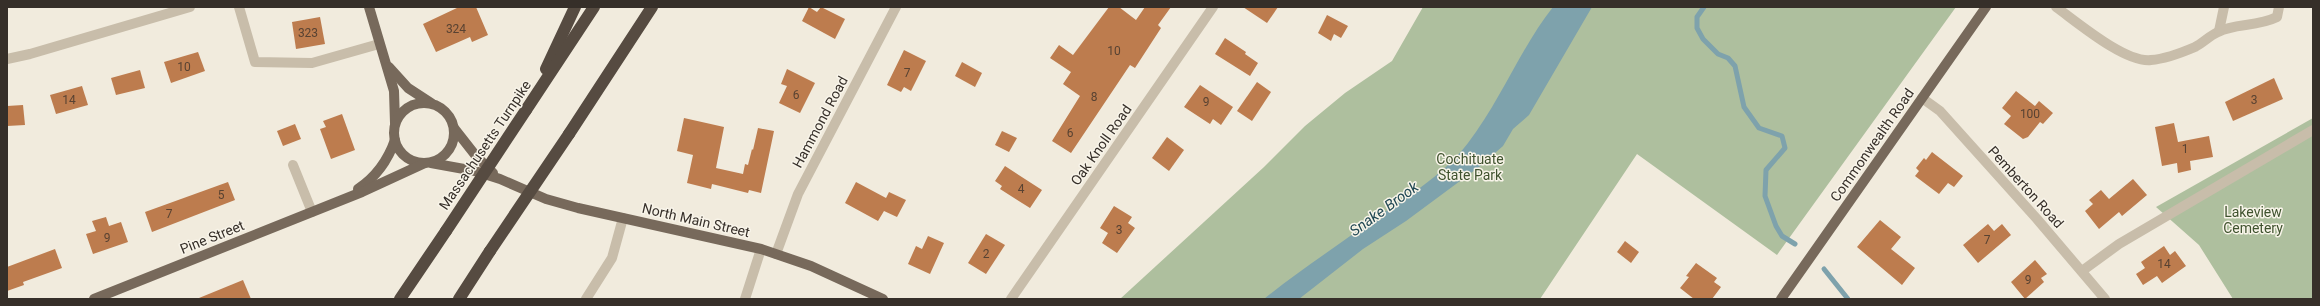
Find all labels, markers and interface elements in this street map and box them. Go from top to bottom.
house number: 324 [446,22,466,36]
house number: 323 [298,26,318,40]
house number: 10 [1107,44,1121,58]
house number: 10 [177,60,191,74]
house number: 7 [904,66,911,80]
street label: Hammond Road [789,73,851,171]
street label: Massachusetts Turnpike [436,77,534,213]
street label: Commonwealth Road [1827,85,1917,205]
house number: 6 [793,88,800,102]
house number: 8 [1091,90,1098,104]
house number: 14 [62,93,76,107]
house number: 3 [2251,93,2257,107]
house number: 9 [1203,95,1209,109]
street label: Oak Knoll Road [1067,102,1135,188]
house number: 100 [2020,107,2040,121]
house number: 6 [1067,126,1074,140]
house number: 1 [2182,142,2188,156]
street label: Pemberton Road [1985,143,2067,231]
park label: Cochituate State Park [1436,151,1504,183]
water label: Snake Brook [1346,178,1423,240]
house number: 4 [1018,182,1025,196]
house number: 5 [218,188,225,202]
street label: North Main Street [641,200,752,240]
park label: Lakeview Cemetery [2223,204,2283,236]
house number: 7 [166,207,173,221]
street label: Pine Street [178,217,247,257]
house number: 3 [1116,223,1122,237]
house number: 9 [104,231,110,245]
house number: 7 [1984,233,1991,247]
house number: 2 [983,247,990,261]
house number: 14 [2157,257,2171,271]
house number: 9 [2025,273,2031,287]

